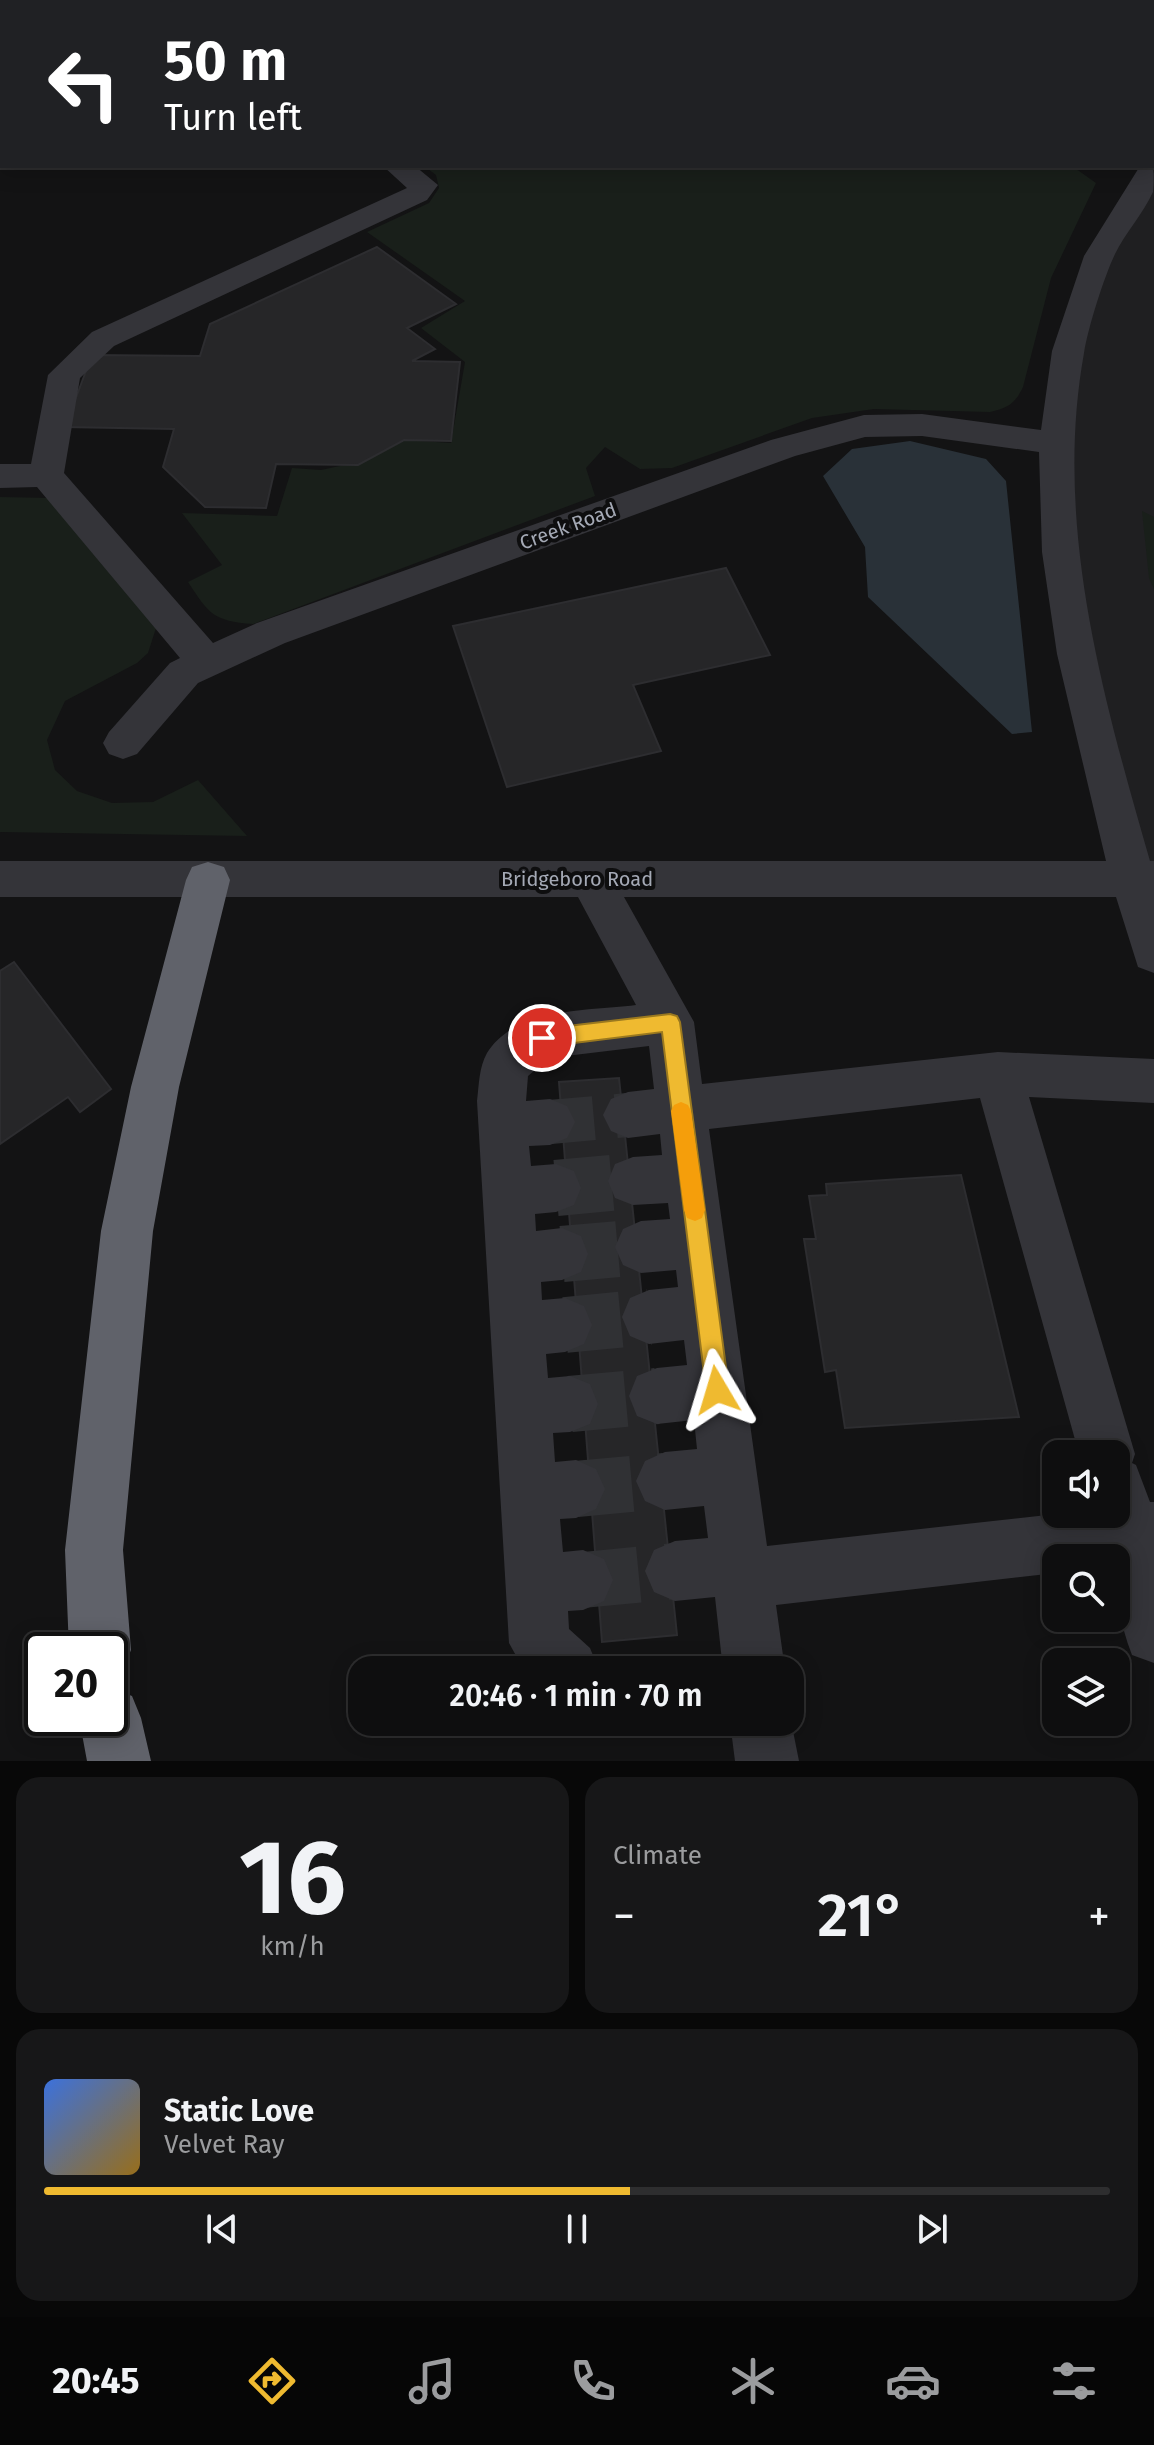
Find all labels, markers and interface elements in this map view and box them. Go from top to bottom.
text: 50 m [164,28,287,95]
icon: left [32,32,136,136]
text: Turn left [164,96,302,140]
street label: Creek Road [516,497,620,555]
street label: Bridgeboro Road [501,867,653,891]
pin [508,1004,576,1072]
icon: arrive [520,1016,564,1060]
position arrow [675,1348,759,1432]
map controls [1042,1440,1130,1736]
button: sound [1042,1440,1130,1528]
button: search [1042,1544,1130,1632]
speed limit sign: 20 [24,1632,128,1736]
button: layers [1042,1648,1130,1736]
text: 20:46 · 1 min · 70 m [450,1678,702,1714]
text: 16 [239,1816,346,1941]
text: Climate [613,1840,702,1871]
text: 21° [818,1880,906,1952]
text: − [613,1890,635,1943]
text: + [1088,1890,1110,1943]
text: km/h [260,1931,325,1962]
text: Static Love [164,2093,314,2129]
text: Velvet Ray [164,2129,284,2160]
icon: previous [200,2207,244,2251]
icon: pause [555,2207,599,2251]
icon: next [910,2207,954,2251]
icon: directions [244,2353,300,2409]
icon: music [404,2353,460,2409]
icon: phone [565,2353,621,2409]
icon: climate [725,2353,781,2409]
icon: car [885,2353,941,2409]
icon: filters [1046,2353,1102,2409]
text: 20:45 [52,2359,140,2403]

